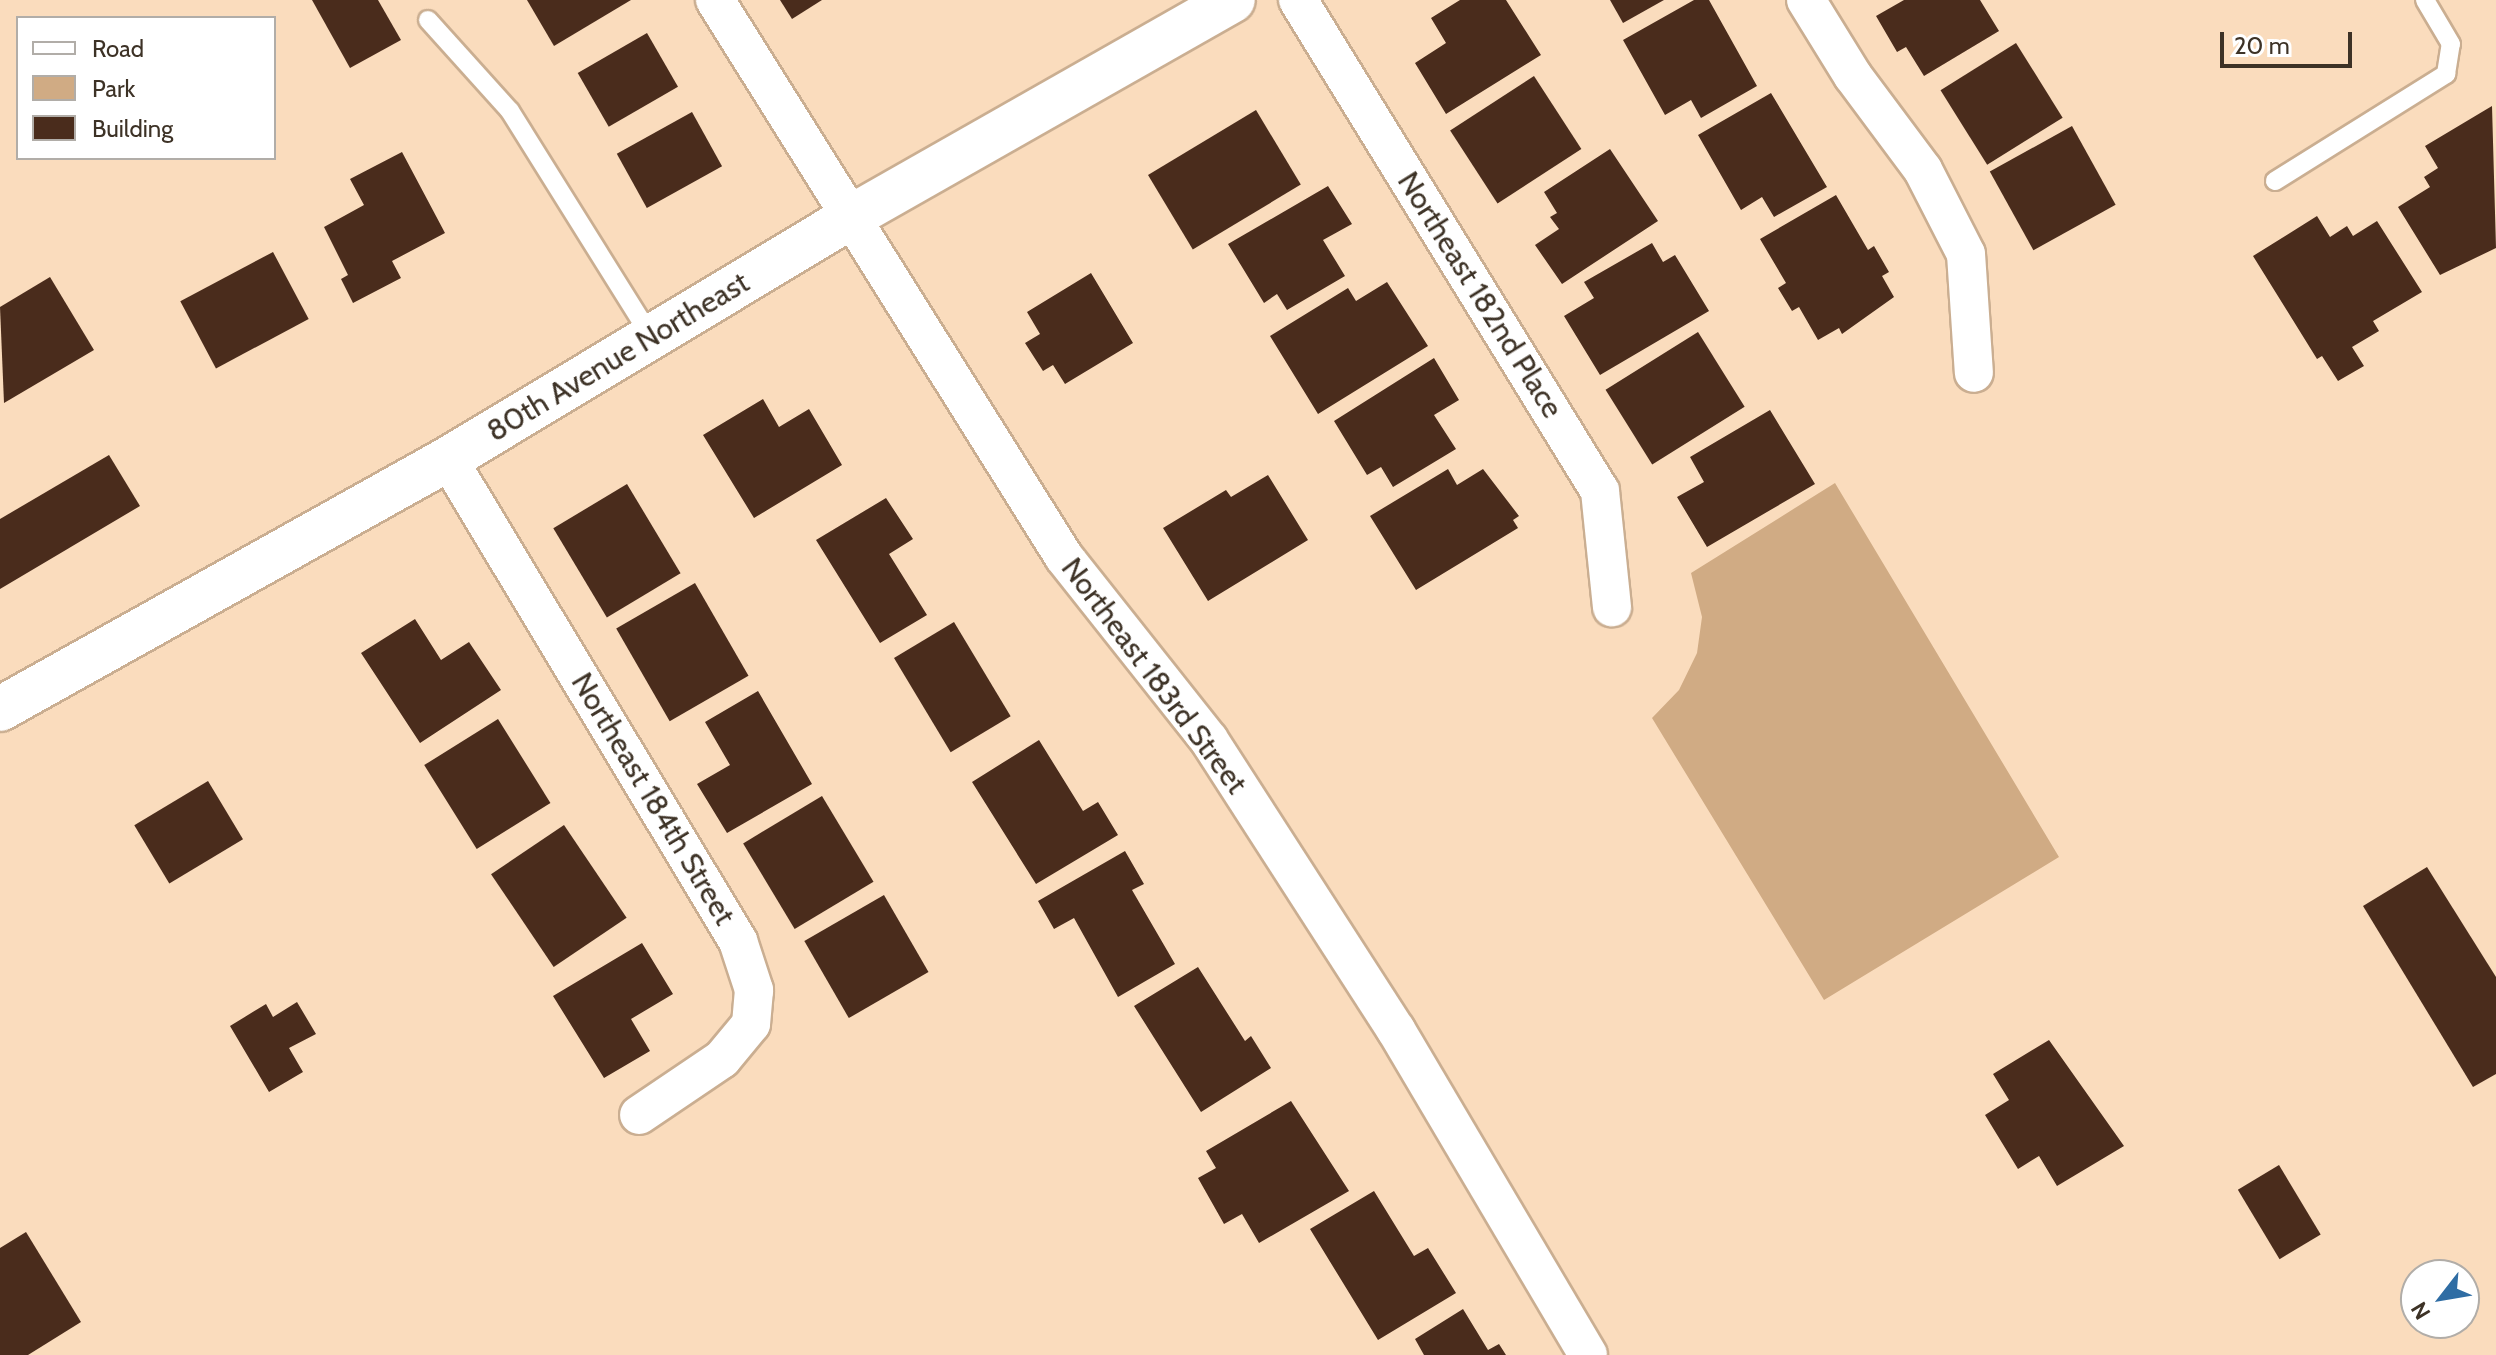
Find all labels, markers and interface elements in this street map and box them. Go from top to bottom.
legend [16,16,276,160]
scale bar [2224,16,2356,66]
text: 20 m [2234,31,2290,60]
text: Road [92,34,144,63]
text: Park [92,74,135,103]
text: Building [92,114,173,143]
street label: Northeast 182nd Place [1390,165,1570,425]
street label: 80th Avenue Northeast [480,264,756,450]
street label: Northeast 183rd Street [1054,551,1254,801]
street label: Northeast 184th Street [564,666,742,932]
north arrow [2400,1259,2480,1339]
text: N [2405,1297,2436,1324]

